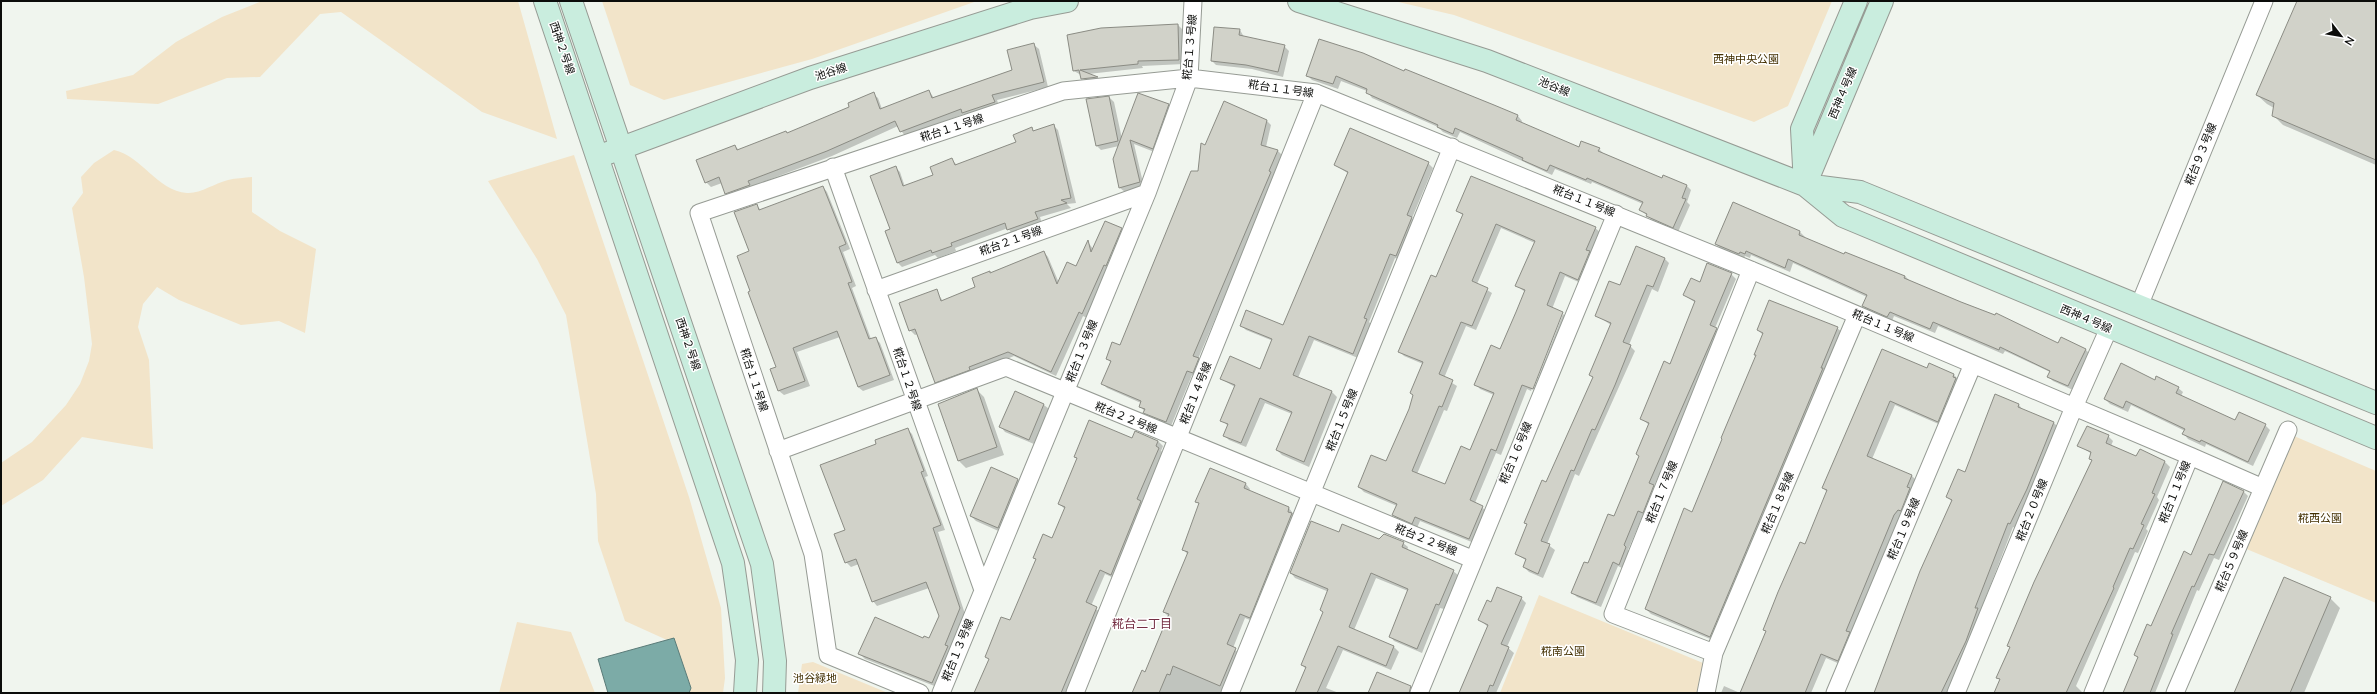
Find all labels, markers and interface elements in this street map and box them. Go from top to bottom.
street label: 糀台１３号線 [1180,13,1200,81]
north arrow [2321,16,2361,56]
street label: 西神２号線 [546,20,578,76]
text: N [2341,34,2358,48]
park label: 西神中央公園 [1713,52,1779,67]
street label: 池谷線 [813,60,849,84]
street label: 西神４号線 [1825,65,1861,121]
street label: 池谷線 [1536,74,1572,100]
street label: 糀台１１号線 [1247,77,1315,101]
street label: 糀台１１号線 [918,111,986,145]
street label: 糀台９３号線 [2182,121,2220,187]
street label: 糀台１１号線 [1551,182,1617,220]
street label: 糀台２１号線 [977,223,1045,259]
street label: 西神４号線 [2058,301,2114,337]
street label: 糀台１１号線 [1850,306,1916,346]
street label: 西神２号線 [672,316,704,372]
street label: 糀台１３号線 [1063,318,1101,384]
street label: 糀台１２号線 [889,345,925,413]
street label: 糀台１１号線 [737,346,771,414]
street label: 糀台１４号線 [1177,360,1215,426]
street label: 糀台１５号線 [1323,387,1361,453]
street label: 糀台２２号線 [1093,399,1159,437]
street label: 糀台１６号線 [1496,420,1536,486]
street label: 糀台１７号線 [1643,459,1681,525]
street label: 糀台１１号線 [2156,459,2194,525]
street label: 糀台１８号線 [1758,470,1798,536]
street label: 糀台２０号線 [2013,477,2051,543]
street label: 糀台１９号線 [1884,496,1924,562]
park label: 糀西公園 [2298,511,2342,526]
street label: 糀台２２号線 [1393,521,1459,559]
street label: 糀台５９号線 [2212,528,2252,594]
district label: 糀台二丁目 [1112,616,1172,632]
street label: 糀台１３号線 [939,617,977,683]
park label: 糀南公園 [1541,644,1585,659]
park label: 池谷緑地 [793,671,837,686]

